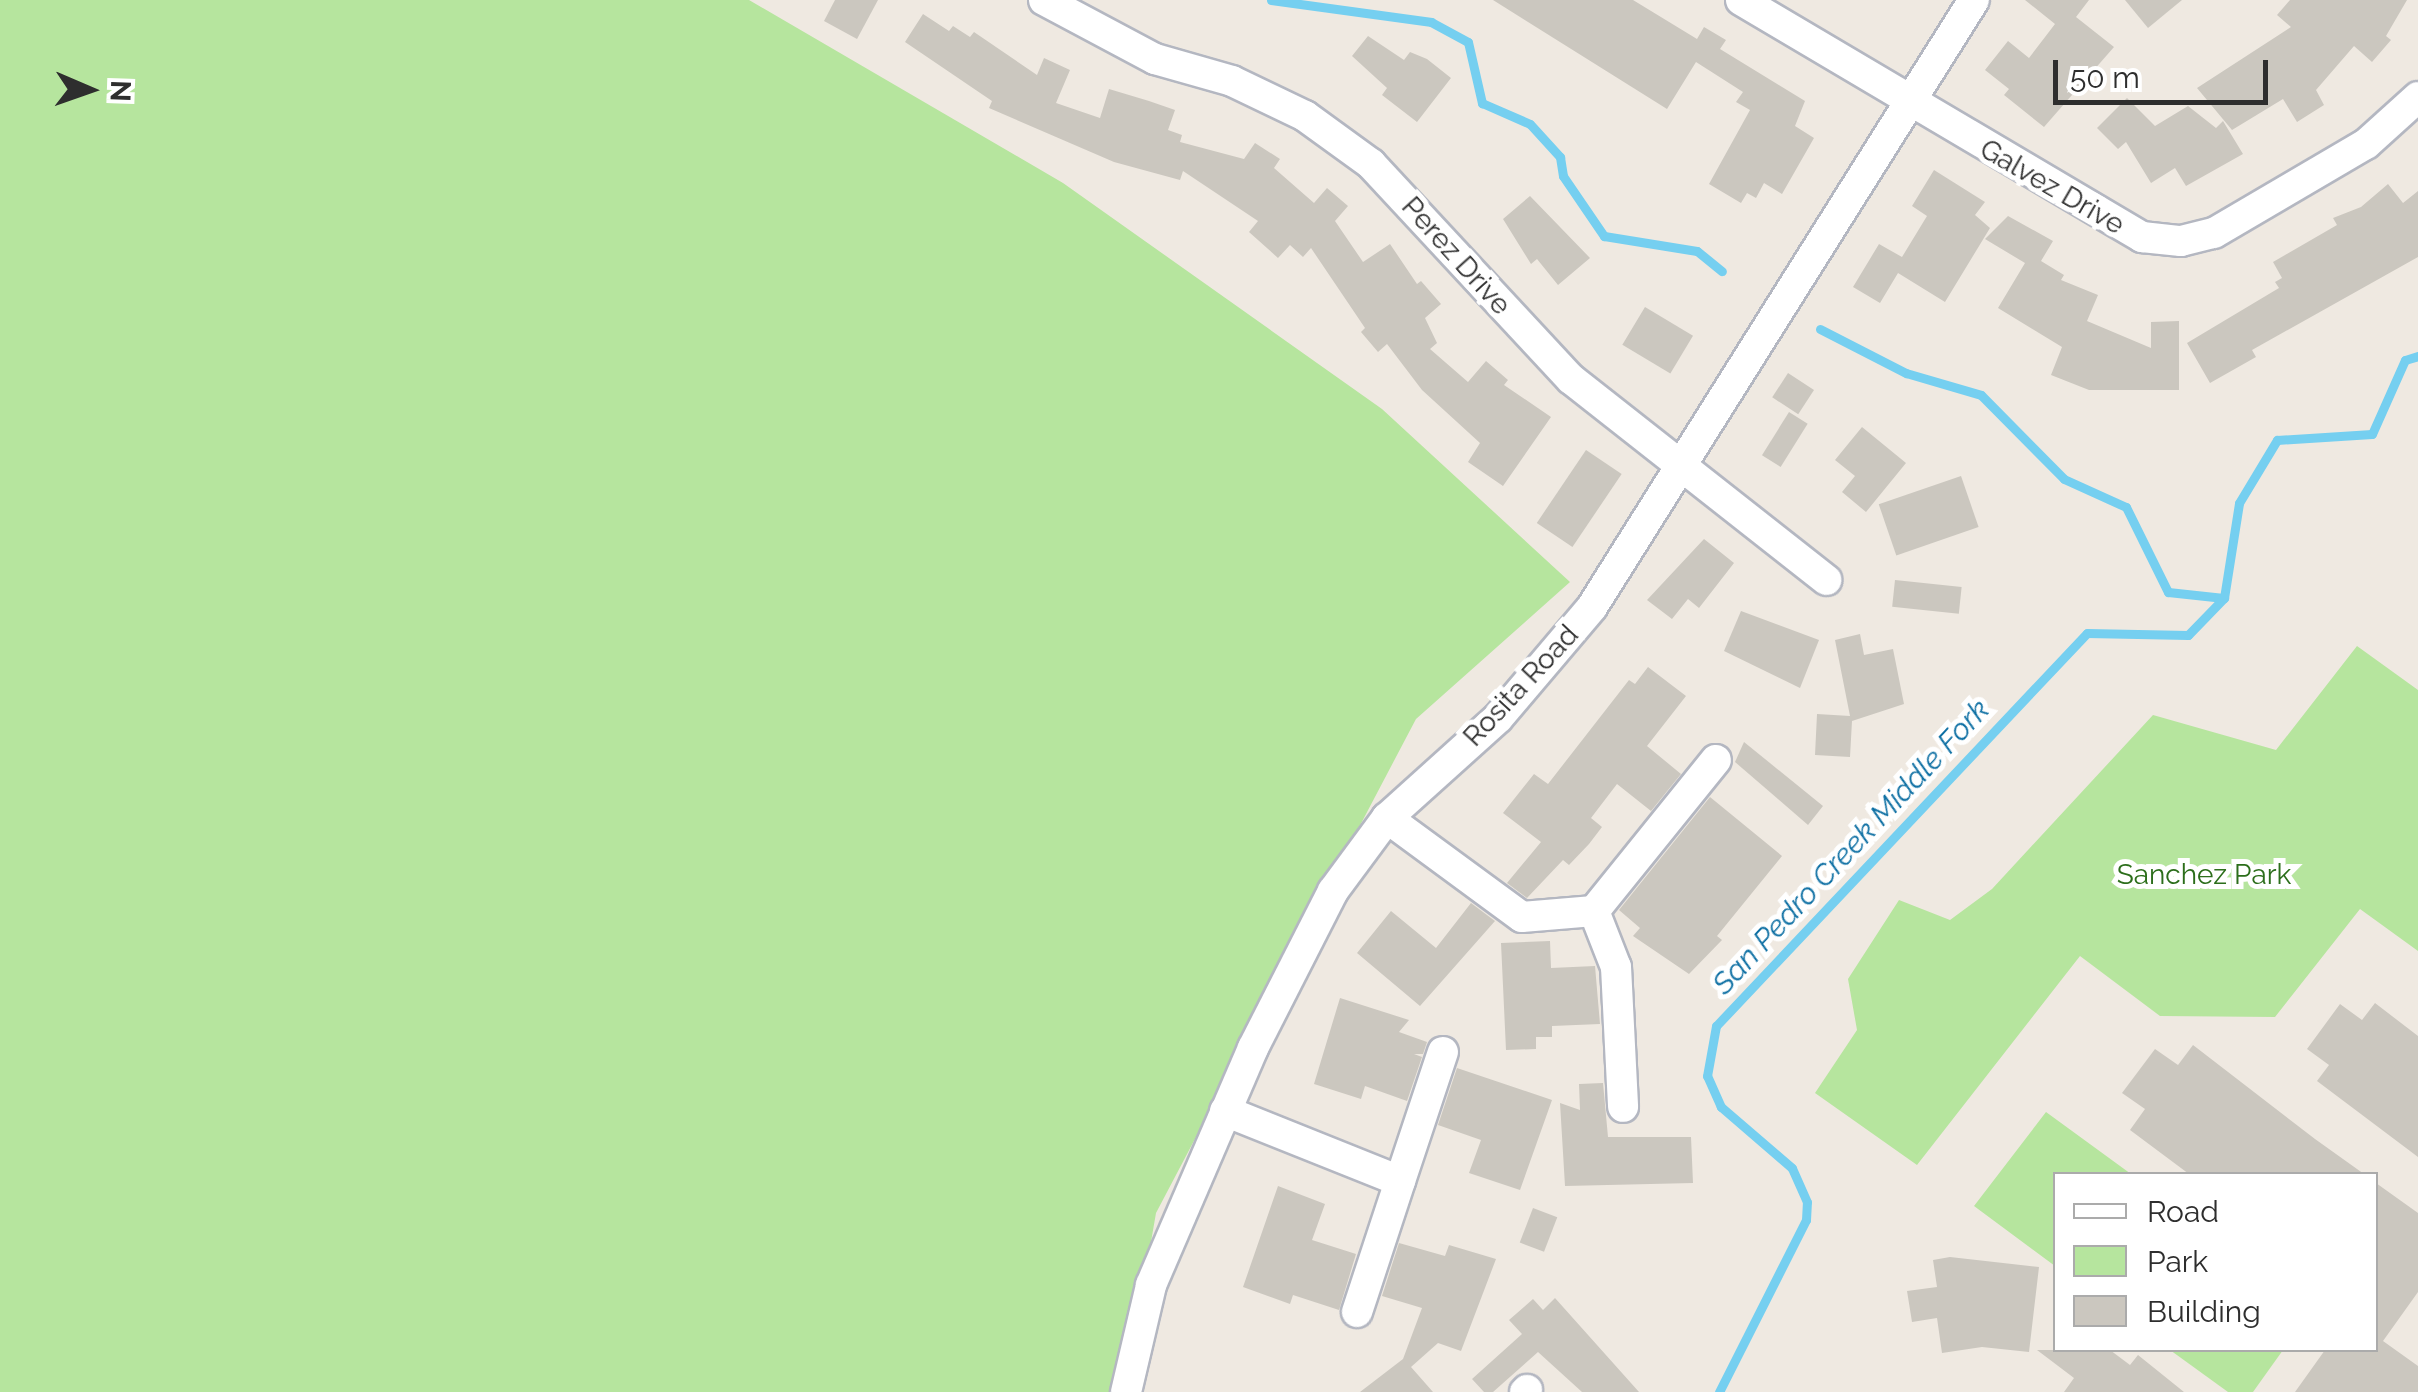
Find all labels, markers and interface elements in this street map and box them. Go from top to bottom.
north arrow [40,40,140,140]
scale bar [2058,40,2273,102]
text: 50 m [2070,60,2140,95]
text: N [104,80,137,102]
street label: Galvez Drive [1974,132,2130,242]
street label: Perez Drive [1394,190,1518,322]
street label: Rosita Road [1457,619,1585,753]
water label: San Pedro Creek Middle Fork [1705,692,1997,1002]
park label: Sanchez Park [2117,858,2291,892]
legend [2053,1172,2378,1352]
text: Road [2147,1194,2219,1229]
text: Park [2147,1244,2208,1279]
text: Building [2147,1294,2261,1329]

